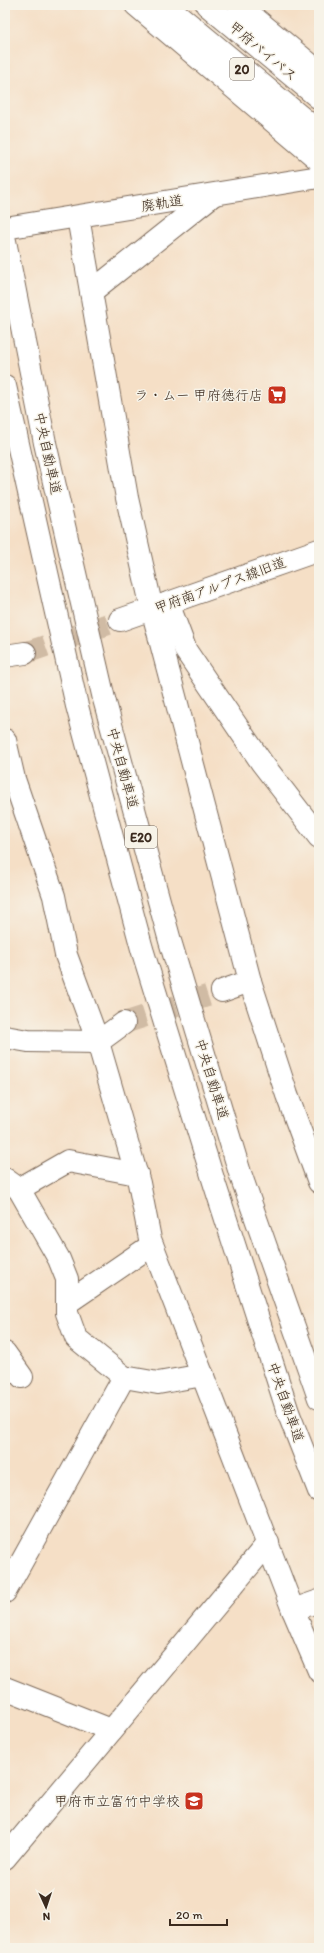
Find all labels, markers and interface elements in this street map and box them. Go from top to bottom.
street label: 甲府バイパス [225,18,300,85]
road number: 20 [230,58,254,80]
street label: 廃軌道 [140,192,184,215]
supermarket icon: ラ・ムー 甲府徳行店 [266,384,288,406]
place label: ラ・ムー 甲府徳行店 [134,387,263,404]
street label: 中央自動車道 [30,410,65,496]
street label: 甲府南アルプス線旧道 [152,554,288,617]
street label: 中央自動車道 [103,725,142,811]
road number: E20 [125,826,157,848]
street label: 中央自動車道 [191,1036,232,1122]
street label: 中央自動車道 [264,1360,307,1445]
school or university icon: 甲府市立富竹中学校 [183,1790,205,1812]
place label: 甲府市立富竹中学校 [54,1793,180,1810]
north arrow [26,1887,66,1927]
scale bar [170,1901,227,1927]
text: 20 m [176,1908,203,1922]
text: N [42,1910,51,1923]

